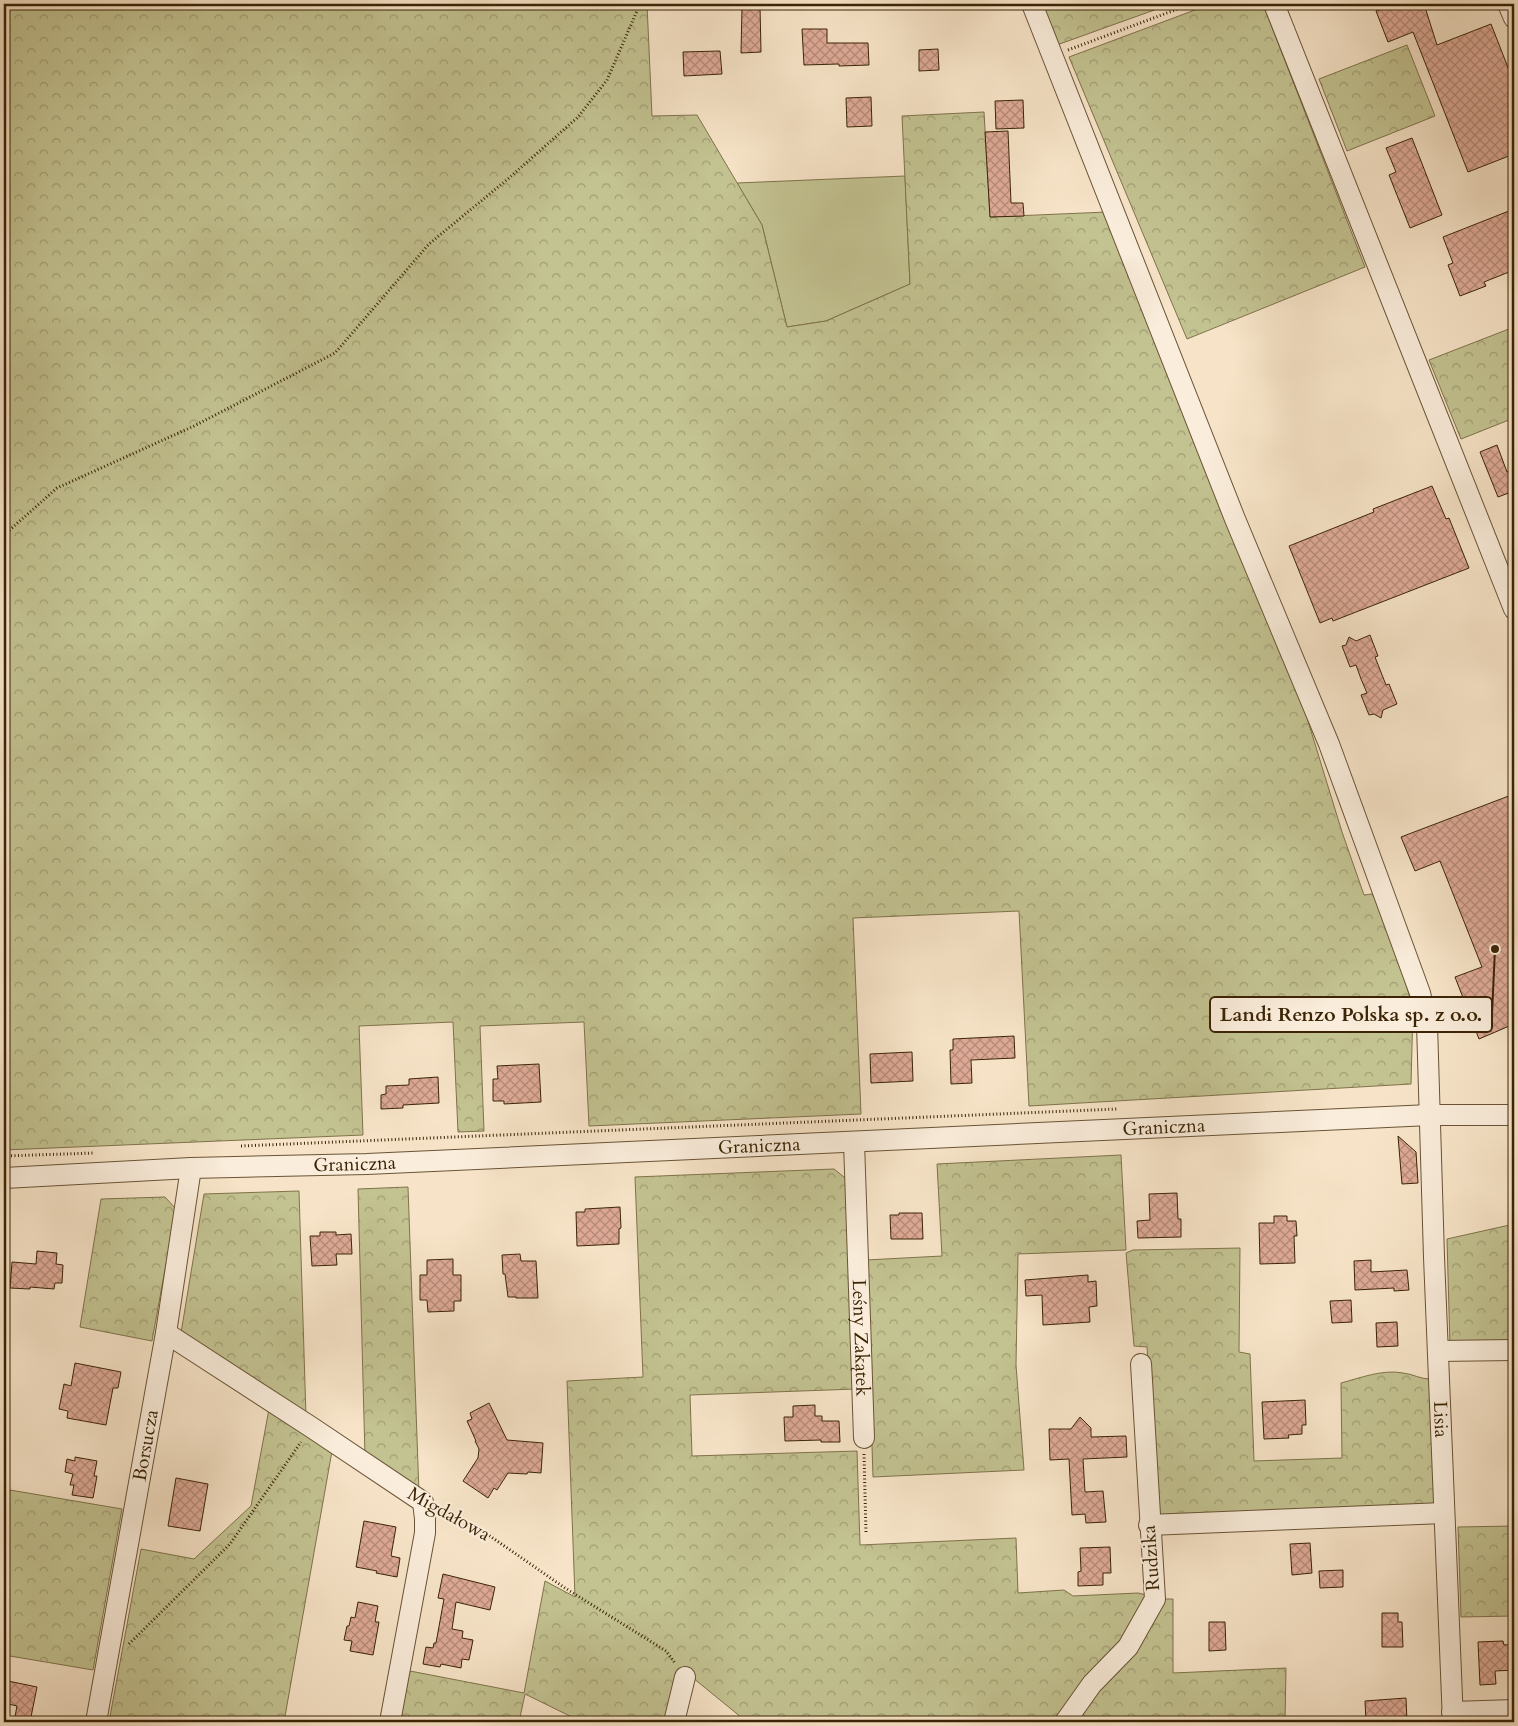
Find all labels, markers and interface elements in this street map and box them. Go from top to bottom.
callout: Landi Renzo Polska sp. z o.o. [1210,997,1492,1032]
text: Landi Renzo Polska sp. z o.o. [1220,1001,1482,1028]
street label: Graniczna [1122,1112,1206,1142]
street label: Graniczna [717,1131,801,1161]
street label: Graniczna [313,1150,397,1178]
street label: Leśny Zakątek [846,1279,876,1398]
street label: Lisia [1427,1401,1454,1438]
street label: Borsucza [127,1408,165,1483]
street label: Migdałowa [403,1481,495,1547]
street label: Rudzika [1136,1524,1166,1592]

